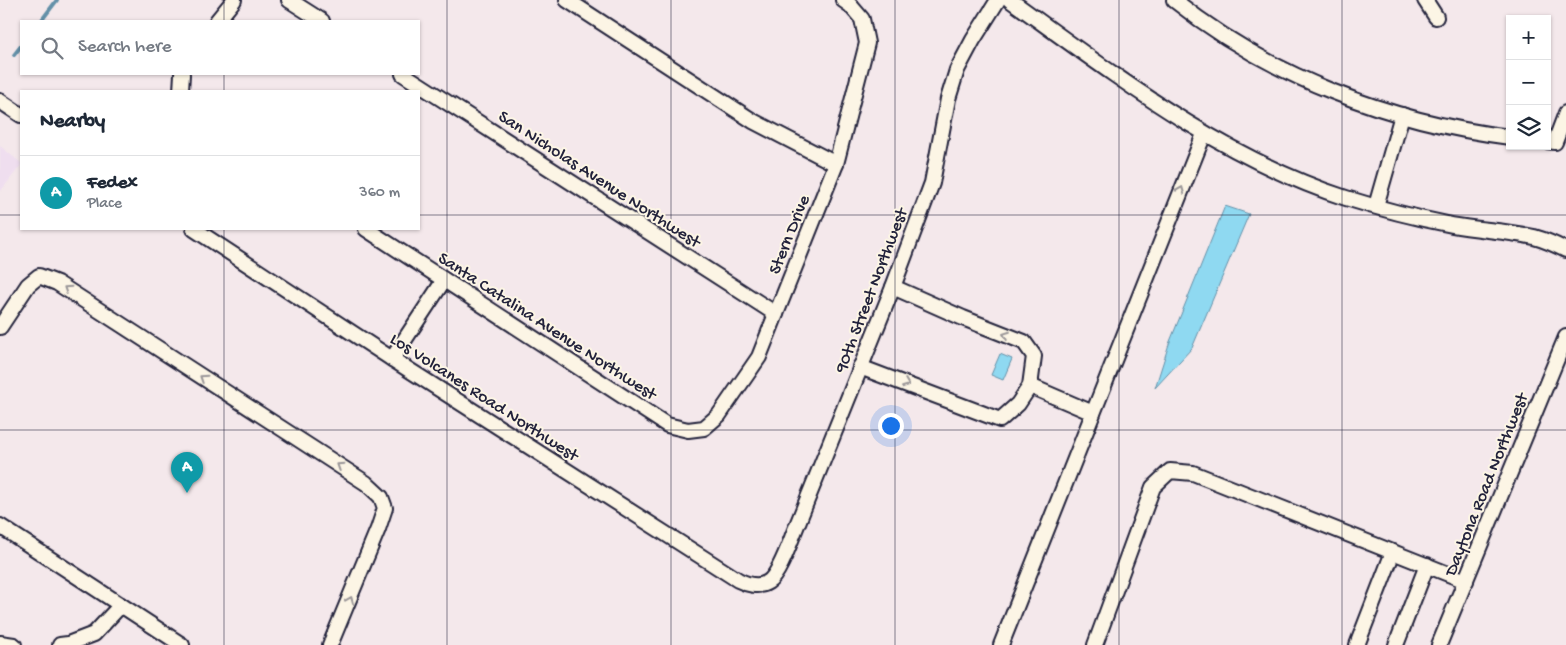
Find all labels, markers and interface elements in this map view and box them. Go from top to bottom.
map controls [1506,15,1551,150]
button: + [1506,15,1551,60]
search box [20,20,420,75]
icon: search [38,34,66,62]
text: Search here [78,36,172,59]
button: − [1506,60,1551,105]
button: layers [1506,105,1551,150]
street label: San Nicholas Avenue Northwest [494,107,705,254]
text: Nearby [40,110,105,135]
text: Fedex [87,172,137,195]
text: A [51,184,61,203]
text: 360 m [359,184,400,203]
one-way arrow [1175,186,1186,195]
street label: Stern Drive [765,192,816,278]
text: Place [87,195,122,214]
street label: 90th Street Northwest [831,204,914,377]
street label: Santa Catalina Avenue Northwest [433,248,661,407]
one-way arrow [63,286,72,295]
street label: Los Volcanes Road Northwest [386,329,583,468]
one-way arrow [1003,330,1011,340]
one-way arrow [199,374,208,384]
one-way arrow [901,378,910,388]
street label: Daytona Road Northwest [1441,389,1534,580]
your location [878,413,904,439]
pin: A [171,452,203,493]
one-way arrow [336,462,345,472]
one-way arrow [343,596,354,605]

